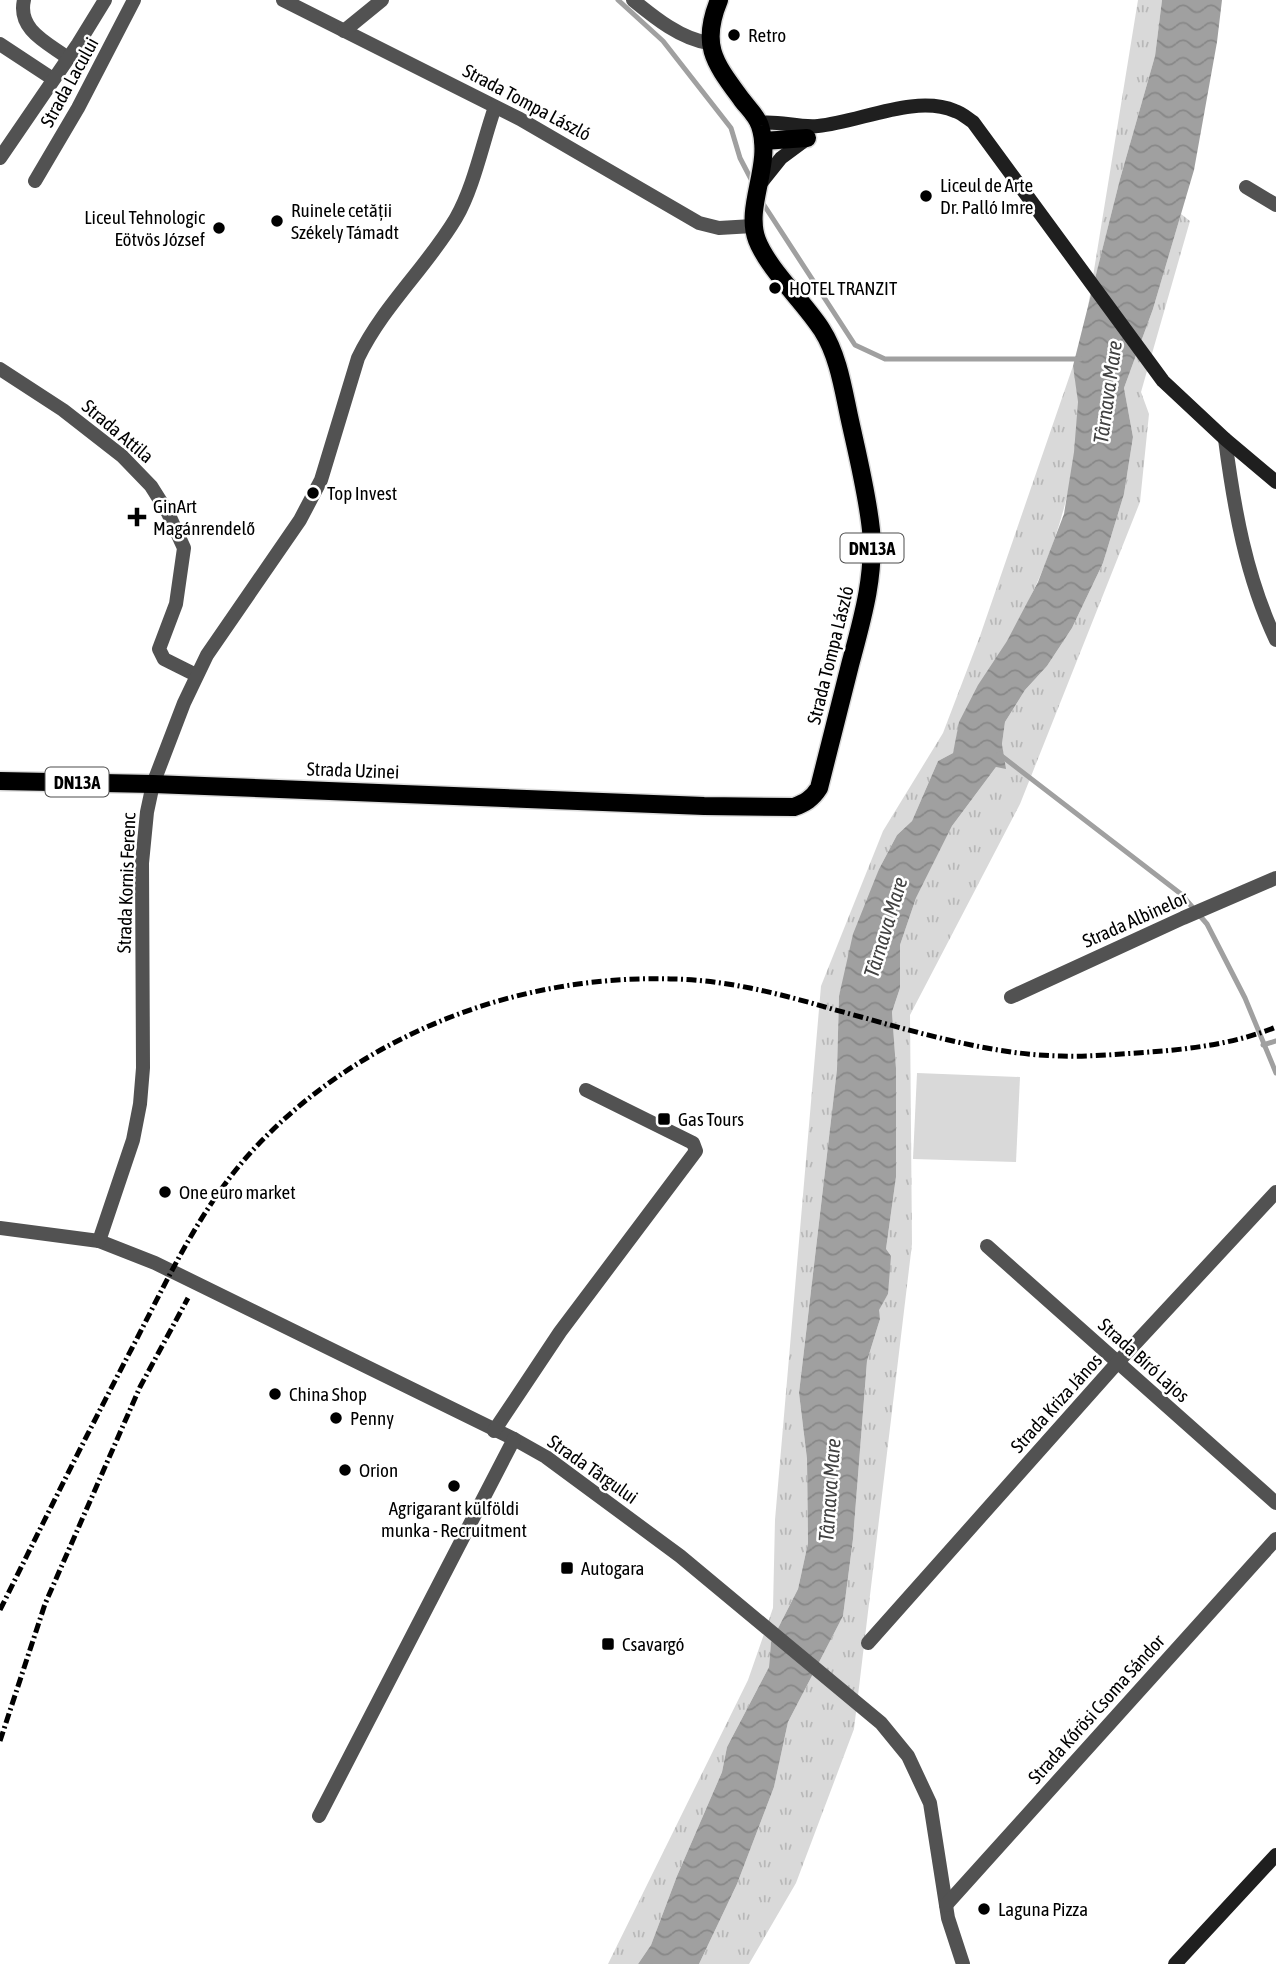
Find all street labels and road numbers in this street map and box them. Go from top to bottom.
street label: Strada Lacului [35,33,103,131]
street label: Strada Tompa László [459,59,595,145]
street label: Strada Attila [78,395,158,467]
road number: DN13A [840,534,903,562]
street label: Strada Tompa László [802,584,858,726]
street label: Strada Uzinei [306,757,400,783]
road number: DN13A [46,768,108,796]
street label: Strada Kornis Ferenc [113,811,139,954]
street label: Strada Albinelor [1079,886,1191,952]
street label: Strada Bíró Lajos [1094,1313,1194,1407]
street label: Strada Kriza János [1006,1349,1106,1457]
street label: Strada Târgului [544,1430,642,1508]
street label: Strada Kőrösi Csoma Sándor [1023,1630,1169,1788]

